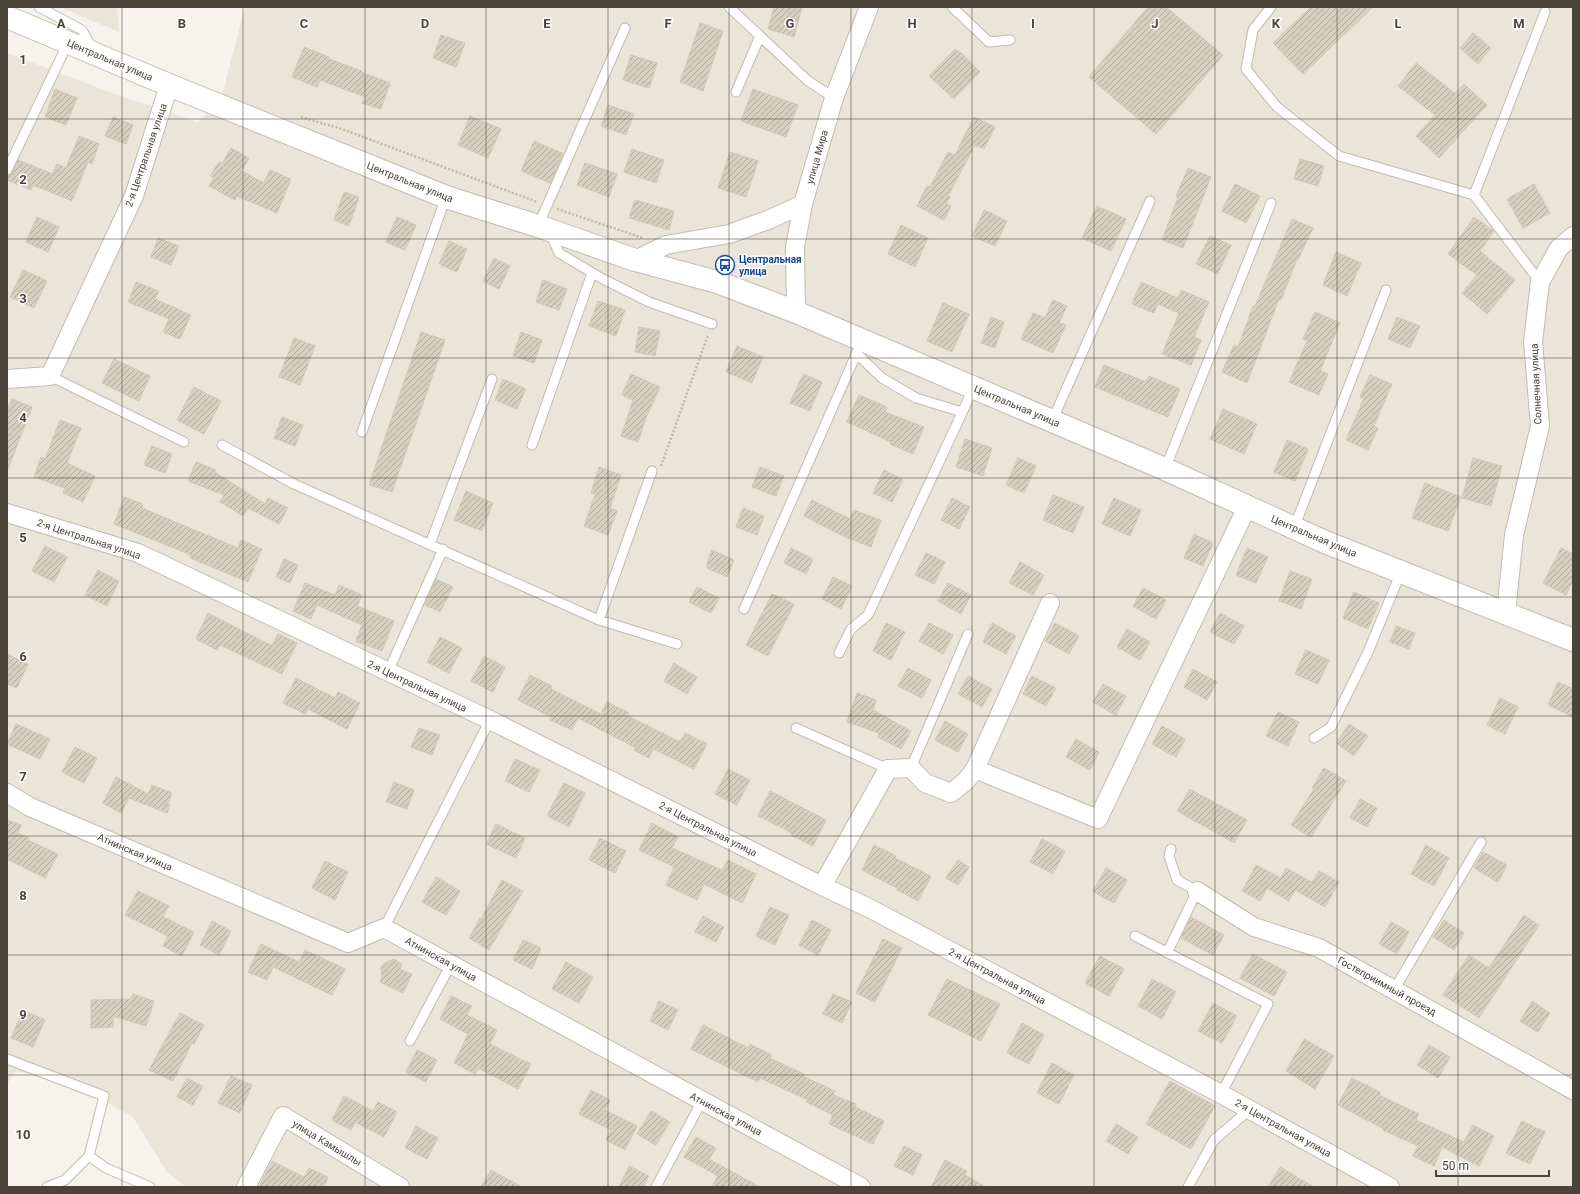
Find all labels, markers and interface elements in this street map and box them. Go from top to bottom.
text: A [57,16,66,31]
text: B [178,16,186,31]
text: C [300,16,309,31]
text: D [421,16,429,31]
text: E [543,16,551,31]
text: F [664,16,672,31]
text: G [786,16,795,31]
text: H [907,16,917,31]
text: I [1031,16,1035,31]
text: J [1151,16,1159,31]
text: K [1272,16,1281,31]
text: L [1394,16,1402,31]
text: M [1513,16,1525,31]
street label: Центральная улица [65,37,155,83]
text: 1 [19,52,27,67]
street label: 2-я Центральная улица [123,102,169,208]
street label: улица Мира [804,129,830,185]
street label: Центральная улица [365,160,455,204]
text: 2 [19,172,27,187]
bus stop icon: Центральная улица [714,254,736,276]
place label: Центральная улица [739,254,802,277]
text: 3 [19,291,27,306]
street label: Солнечная улица [1528,343,1544,425]
street label: Центральная улица [972,383,1062,429]
text: 4 [19,410,27,425]
street label: Центральная улица [1269,513,1359,559]
street label: 2-я Центральная улица [36,517,142,561]
text: 5 [19,530,27,545]
text: 6 [19,649,27,664]
street label: 2-я Центральная улица [366,658,468,714]
text: 7 [19,769,27,784]
street label: 2-я Центральная улица [657,799,759,859]
street label: Атнинская улица [96,831,174,873]
text: 8 [19,888,27,903]
street label: Атнинская улица [403,935,479,983]
street label: 2-я Центральная улица [947,946,1047,1006]
street label: Гостеприимный проезд [1336,954,1438,1018]
text: 9 [19,1007,27,1022]
street label: Атнинская улица [688,1090,764,1138]
street label: 2-я Центральная улица [1233,1097,1333,1159]
street label: улица Камышлы [290,1118,364,1168]
text: 10 [16,1127,30,1142]
scale bar [1436,1152,1549,1178]
text: 50 m [1442,1159,1469,1173]

